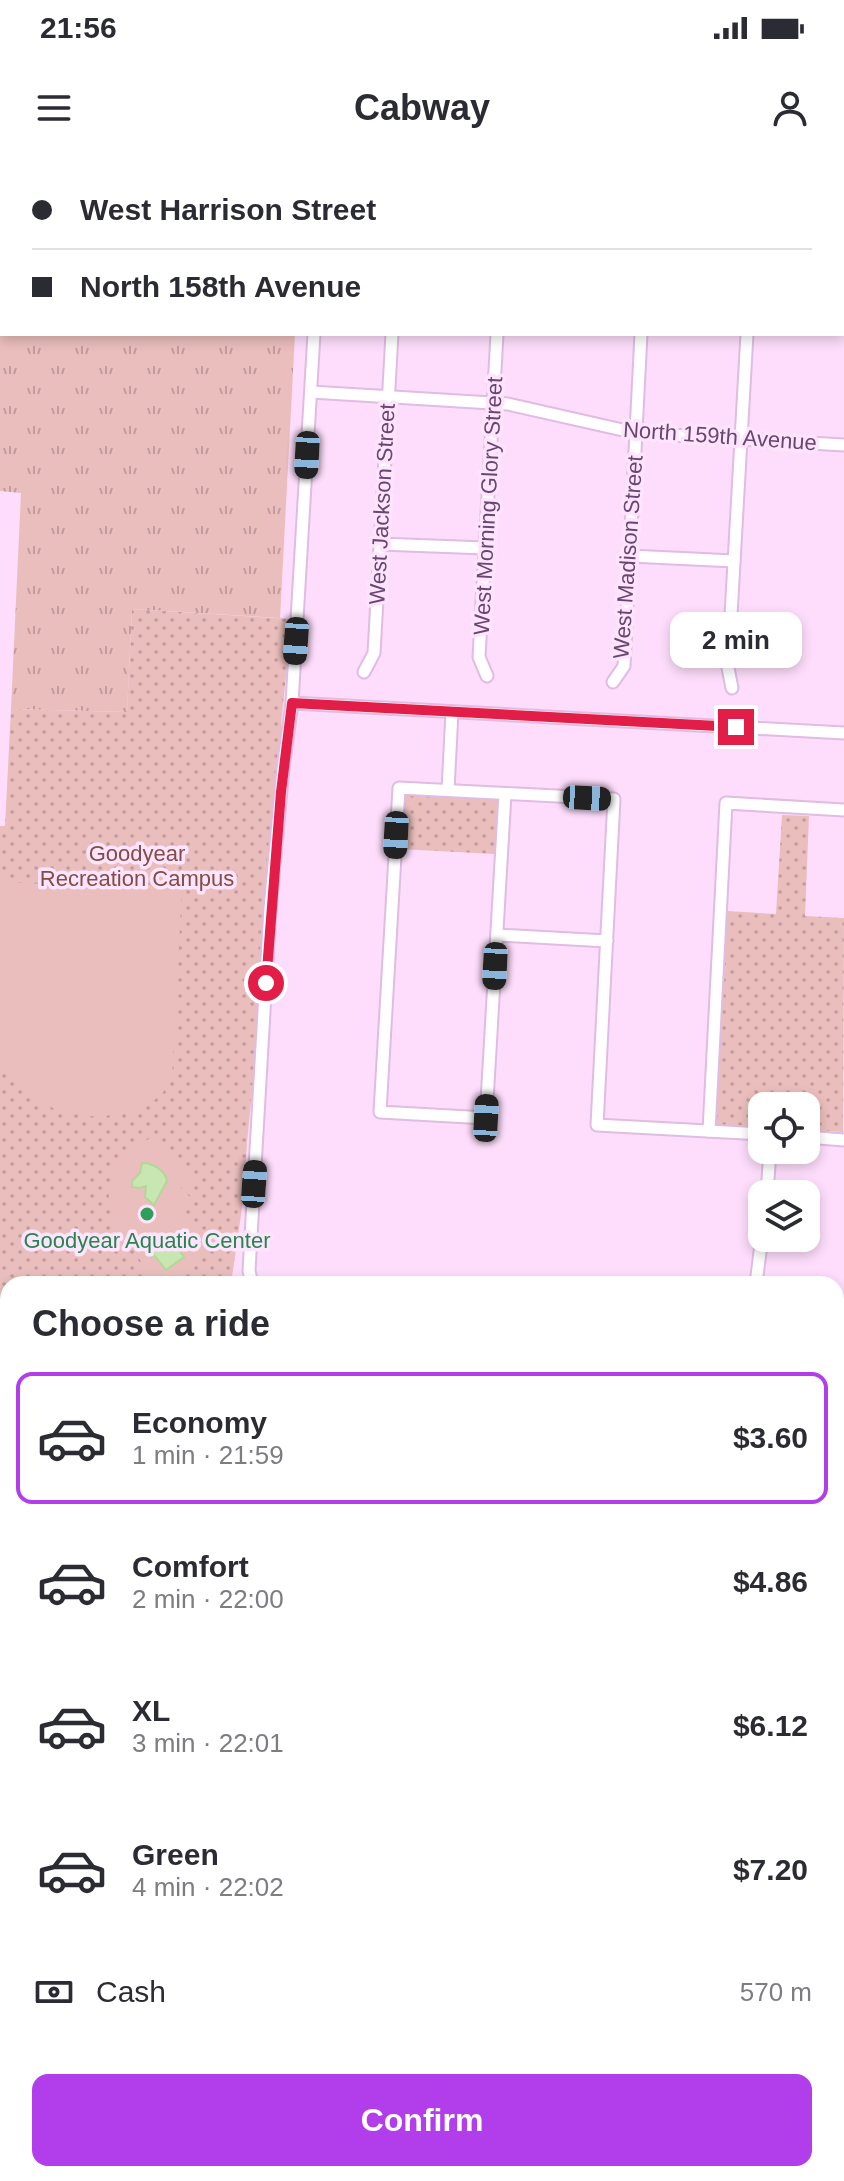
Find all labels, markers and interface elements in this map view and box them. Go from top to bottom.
text: 21:56 [40,11,117,44]
icon: menu [32,86,76,130]
icon: person [768,86,812,130]
text: Cabway [354,87,490,128]
text: West Harrison Street [80,193,376,226]
text: North 158th Avenue [80,270,361,303]
street label: West Morning Glory Street [469,376,507,636]
street label: West Jackson Street [364,403,400,605]
street label: North 159th Avenue [622,417,818,455]
car [294,430,320,480]
street label: West Madison Street [608,454,648,660]
callout: 2 min [670,611,802,667]
car [282,616,310,666]
text: 2 min [702,625,770,655]
route end [718,709,754,745]
car [562,785,612,811]
car [383,810,409,860]
park label: Goodyear Recreation Campus [40,841,234,891]
car [482,941,508,991]
route start [248,965,284,1001]
map controls [748,1092,820,1252]
button: locate [748,1092,820,1164]
car [473,1093,499,1143]
car [240,1159,268,1209]
button: layers [748,1180,820,1252]
marker: Goodyear Aquatic Center [138,1205,156,1223]
place label: Goodyear Aquatic Center [23,1228,271,1253]
text: Choose a ride [32,1303,270,1344]
icon: car [36,1402,108,1474]
text: Economy [132,1406,267,1439]
text: $3.60 [733,1421,808,1454]
text: 1 min · 21:59 [132,1440,284,1470]
icon: car [36,1546,108,1618]
text: Comfort [132,1550,249,1583]
text: $4.86 [733,1565,808,1598]
text: 2 min · 22:00 [132,1584,284,1614]
icon: car [36,1690,108,1762]
text: XL [132,1694,170,1727]
text: $6.12 [733,1709,808,1742]
text: 3 min · 22:01 [132,1728,284,1758]
icon: car [36,1834,108,1906]
text: Green [132,1838,219,1871]
text: $7.20 [733,1853,808,1886]
text: 4 min · 22:02 [132,1872,284,1902]
icon: cash [32,1970,76,2014]
text: Cash [96,1975,166,2008]
text: 570 m [740,1977,812,2007]
button: Confirm [32,2074,812,2166]

